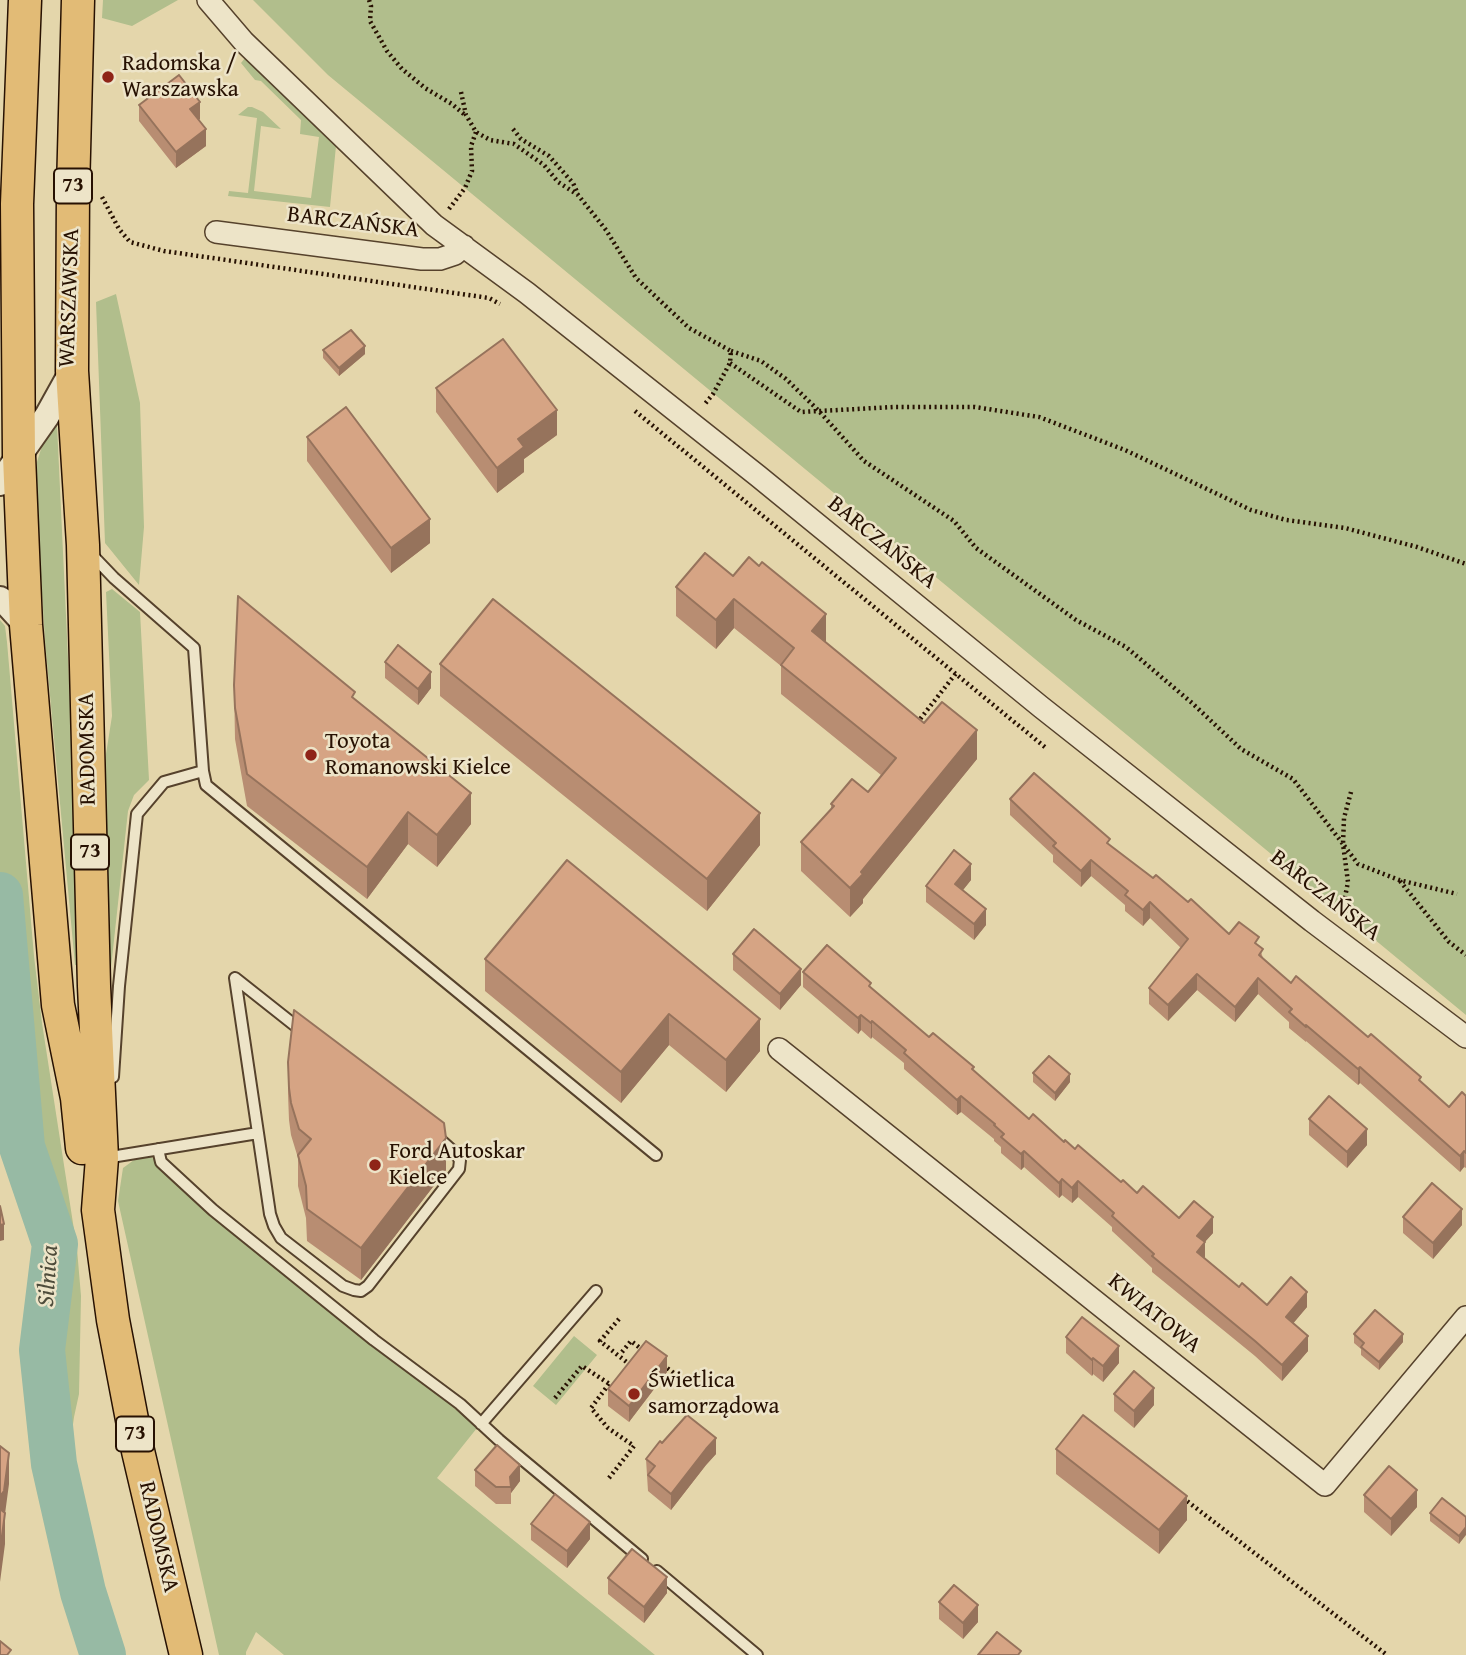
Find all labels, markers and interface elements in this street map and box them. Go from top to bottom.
place label: Radomska / Warszawska [122,50,239,104]
marker: Radomska / Warszawska [100,69,116,85]
road number: 73 [54,168,92,204]
street label: BARCZAŃSKA [285,201,421,245]
street label: WARSZAWSKA [54,228,86,368]
street label: BARCZAŃSKA [822,491,942,595]
street label: RADOMSKA [73,692,103,806]
place label: Toyota Romanowski Kielce [325,728,511,782]
marker: Toyota Romanowski Kielce [303,747,319,763]
road number: 73 [71,834,109,870]
street label: BARCZAŃSKA [1264,844,1386,948]
place label: Ford Autoskar Kielce [389,1138,525,1192]
marker: Ford Autoskar Kielce [367,1157,383,1173]
water label: Silnica [32,1244,66,1308]
street label: KWIATOWA [1102,1268,1206,1360]
place label: Świetlica samorządowa [648,1367,779,1421]
marker: Świetlica samorządowa [626,1386,642,1402]
road number: 73 [116,1416,154,1452]
street label: RADOMSKA [132,1479,184,1595]

